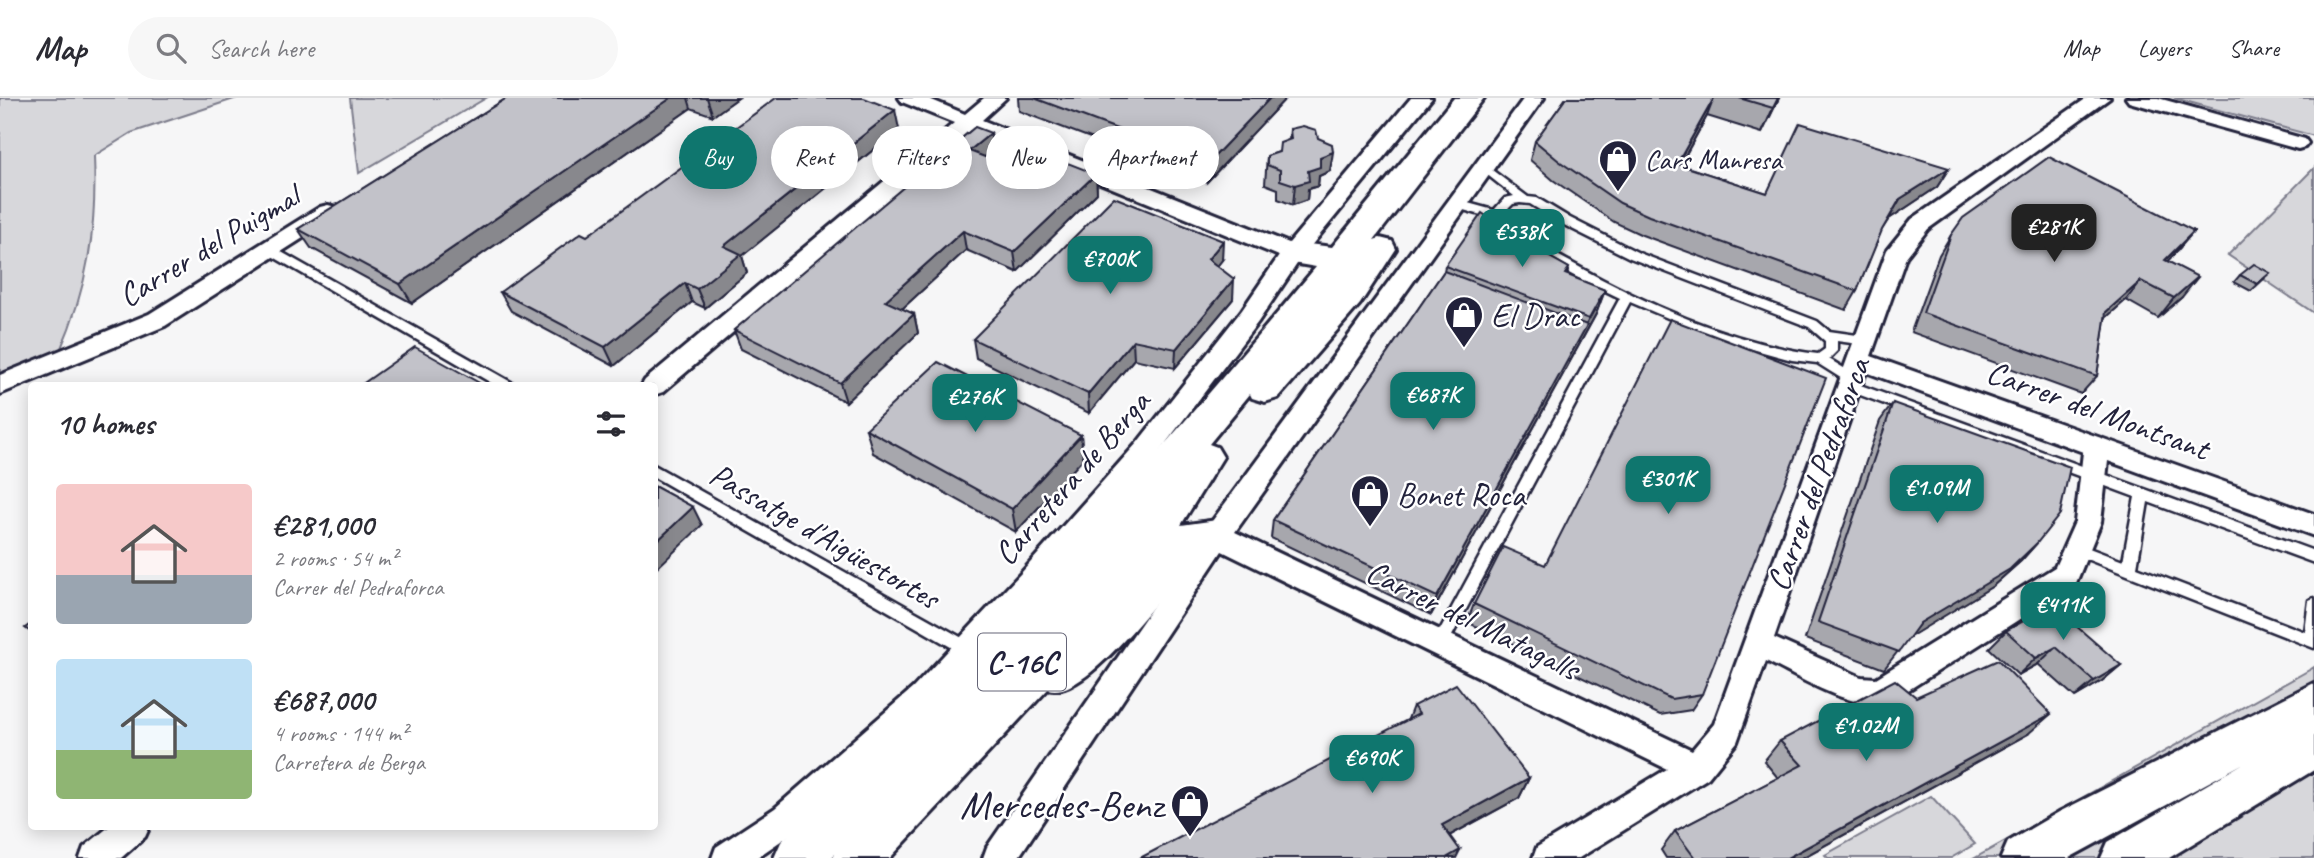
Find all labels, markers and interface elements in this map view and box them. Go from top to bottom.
search box [128,17,618,80]
text: Map [35,27,86,69]
icon: search [152,29,190,67]
text: Search here [208,32,314,65]
text: Map [2063,33,2100,63]
text: Layers [2138,33,2191,63]
text: Share [2229,33,2279,63]
chip: Buy [679,126,757,189]
chip: Rent [771,126,858,189]
chip: Filters [872,126,972,189]
chip: New [986,126,1069,189]
chip: Apartment [1083,126,1219,189]
shop icon: Cars Manresa [1597,138,1639,193]
place label: Cars Manresa [1645,142,1784,177]
street label: Carrer del Puigmal [110,173,311,316]
pin: €281K [2005,204,2103,264]
pin: €538K [1473,209,1571,269]
text: €281K [2027,212,2081,241]
text: €538K [1496,217,1548,246]
pin: €700K [1061,236,1159,296]
text: €700K [1084,244,1137,273]
shop icon: El Drac [1443,294,1485,349]
place label: El Drac [1491,295,1581,337]
street label: Carrer del Pedraforca [1756,350,1880,596]
street label: Carrer del Montsant [1981,350,2217,471]
pin: €687K [1384,372,1482,432]
pin: €276K [926,374,1024,434]
street label: Carretera de Berga [984,380,1161,574]
text: €687K [1406,380,1460,409]
text: €276K [948,382,1002,411]
text: 10 homes [56,405,154,443]
icon: filters [592,405,630,443]
street label: Passatge d'Aigüestortes [702,453,949,620]
pin: €301K [1619,456,1717,516]
text: €301K [1641,464,1695,493]
pin: €1.09M [1880,466,1994,525]
shop icon: Bonet Roca [1349,473,1391,528]
text: €1.09M [1906,473,1968,502]
place label: Bonet Roca [1397,474,1528,516]
text: €281,000 [273,506,373,544]
icon: home [112,512,196,596]
text: 2 rooms · 54 m² [273,544,397,573]
street label: Carrer del Matagalls [1359,550,1588,691]
text: Carrer del Pedraforca [273,573,443,602]
pin: €411K [2014,582,2112,642]
text: €411K [2036,590,2090,619]
road number: C-16C [978,634,1066,690]
text: €687,000 [273,681,374,719]
icon: home [112,687,196,771]
pin: €1.02M [1809,704,1923,763]
text: €1.02M [1835,711,1897,740]
text: 4 rooms · 144 m² [273,719,408,748]
pin: €690K [1323,736,1421,795]
text: €690K [1345,743,1399,772]
text: Carretera de Berga [273,748,425,777]
place label: Mercedes-Benz [960,780,1166,830]
shop icon: Mercedes-Benz [1169,783,1211,838]

